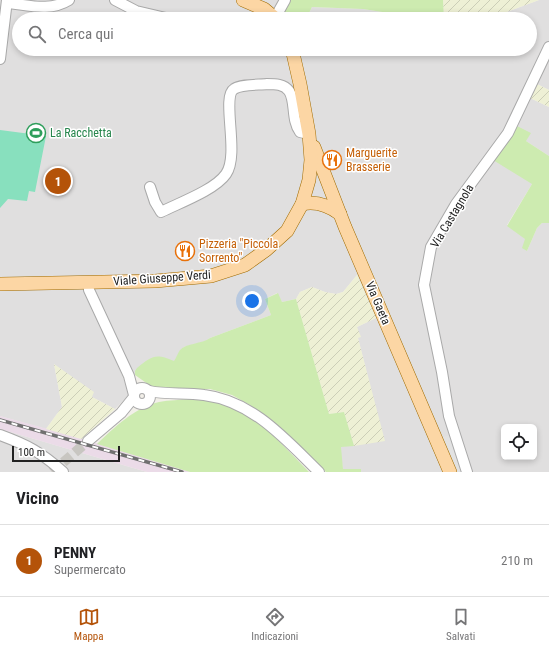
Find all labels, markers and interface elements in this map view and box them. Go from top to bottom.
search box [12,12,537,56]
icon: search [26,23,48,45]
text: Cerca qui [58,25,114,43]
sports icon: La Racchetta [25,122,47,144]
place label: La Racchetta [50,126,112,140]
place label: Marguerite Brasserie [346,146,398,174]
restaurant icon: Marguerite Brasserie [321,149,343,171]
pin: 1 [45,166,71,196]
street label: Via Castagnola [428,182,477,250]
place label: Pizzeria "Piccola Sorrento" [199,237,278,265]
restaurant icon: Pizzeria "Piccola Sorrento" [174,240,196,262]
street label: Viale Giuseppe Verdi [113,268,211,288]
street label: Via Gaeta [363,279,393,327]
your location [242,291,262,311]
map controls [501,424,537,460]
button: locate [501,424,537,460]
scale bar [12,444,120,463]
text: 100 m [18,446,45,459]
text: Vicino [16,488,59,508]
text: PENNY [54,544,96,562]
text: 1 [26,553,32,568]
text: 210 m [501,553,533,568]
text: Supermercato [54,562,126,577]
tab: Mappa [74,606,104,643]
tab: Indicazioni [251,606,298,643]
tab: Salvati [446,606,475,643]

